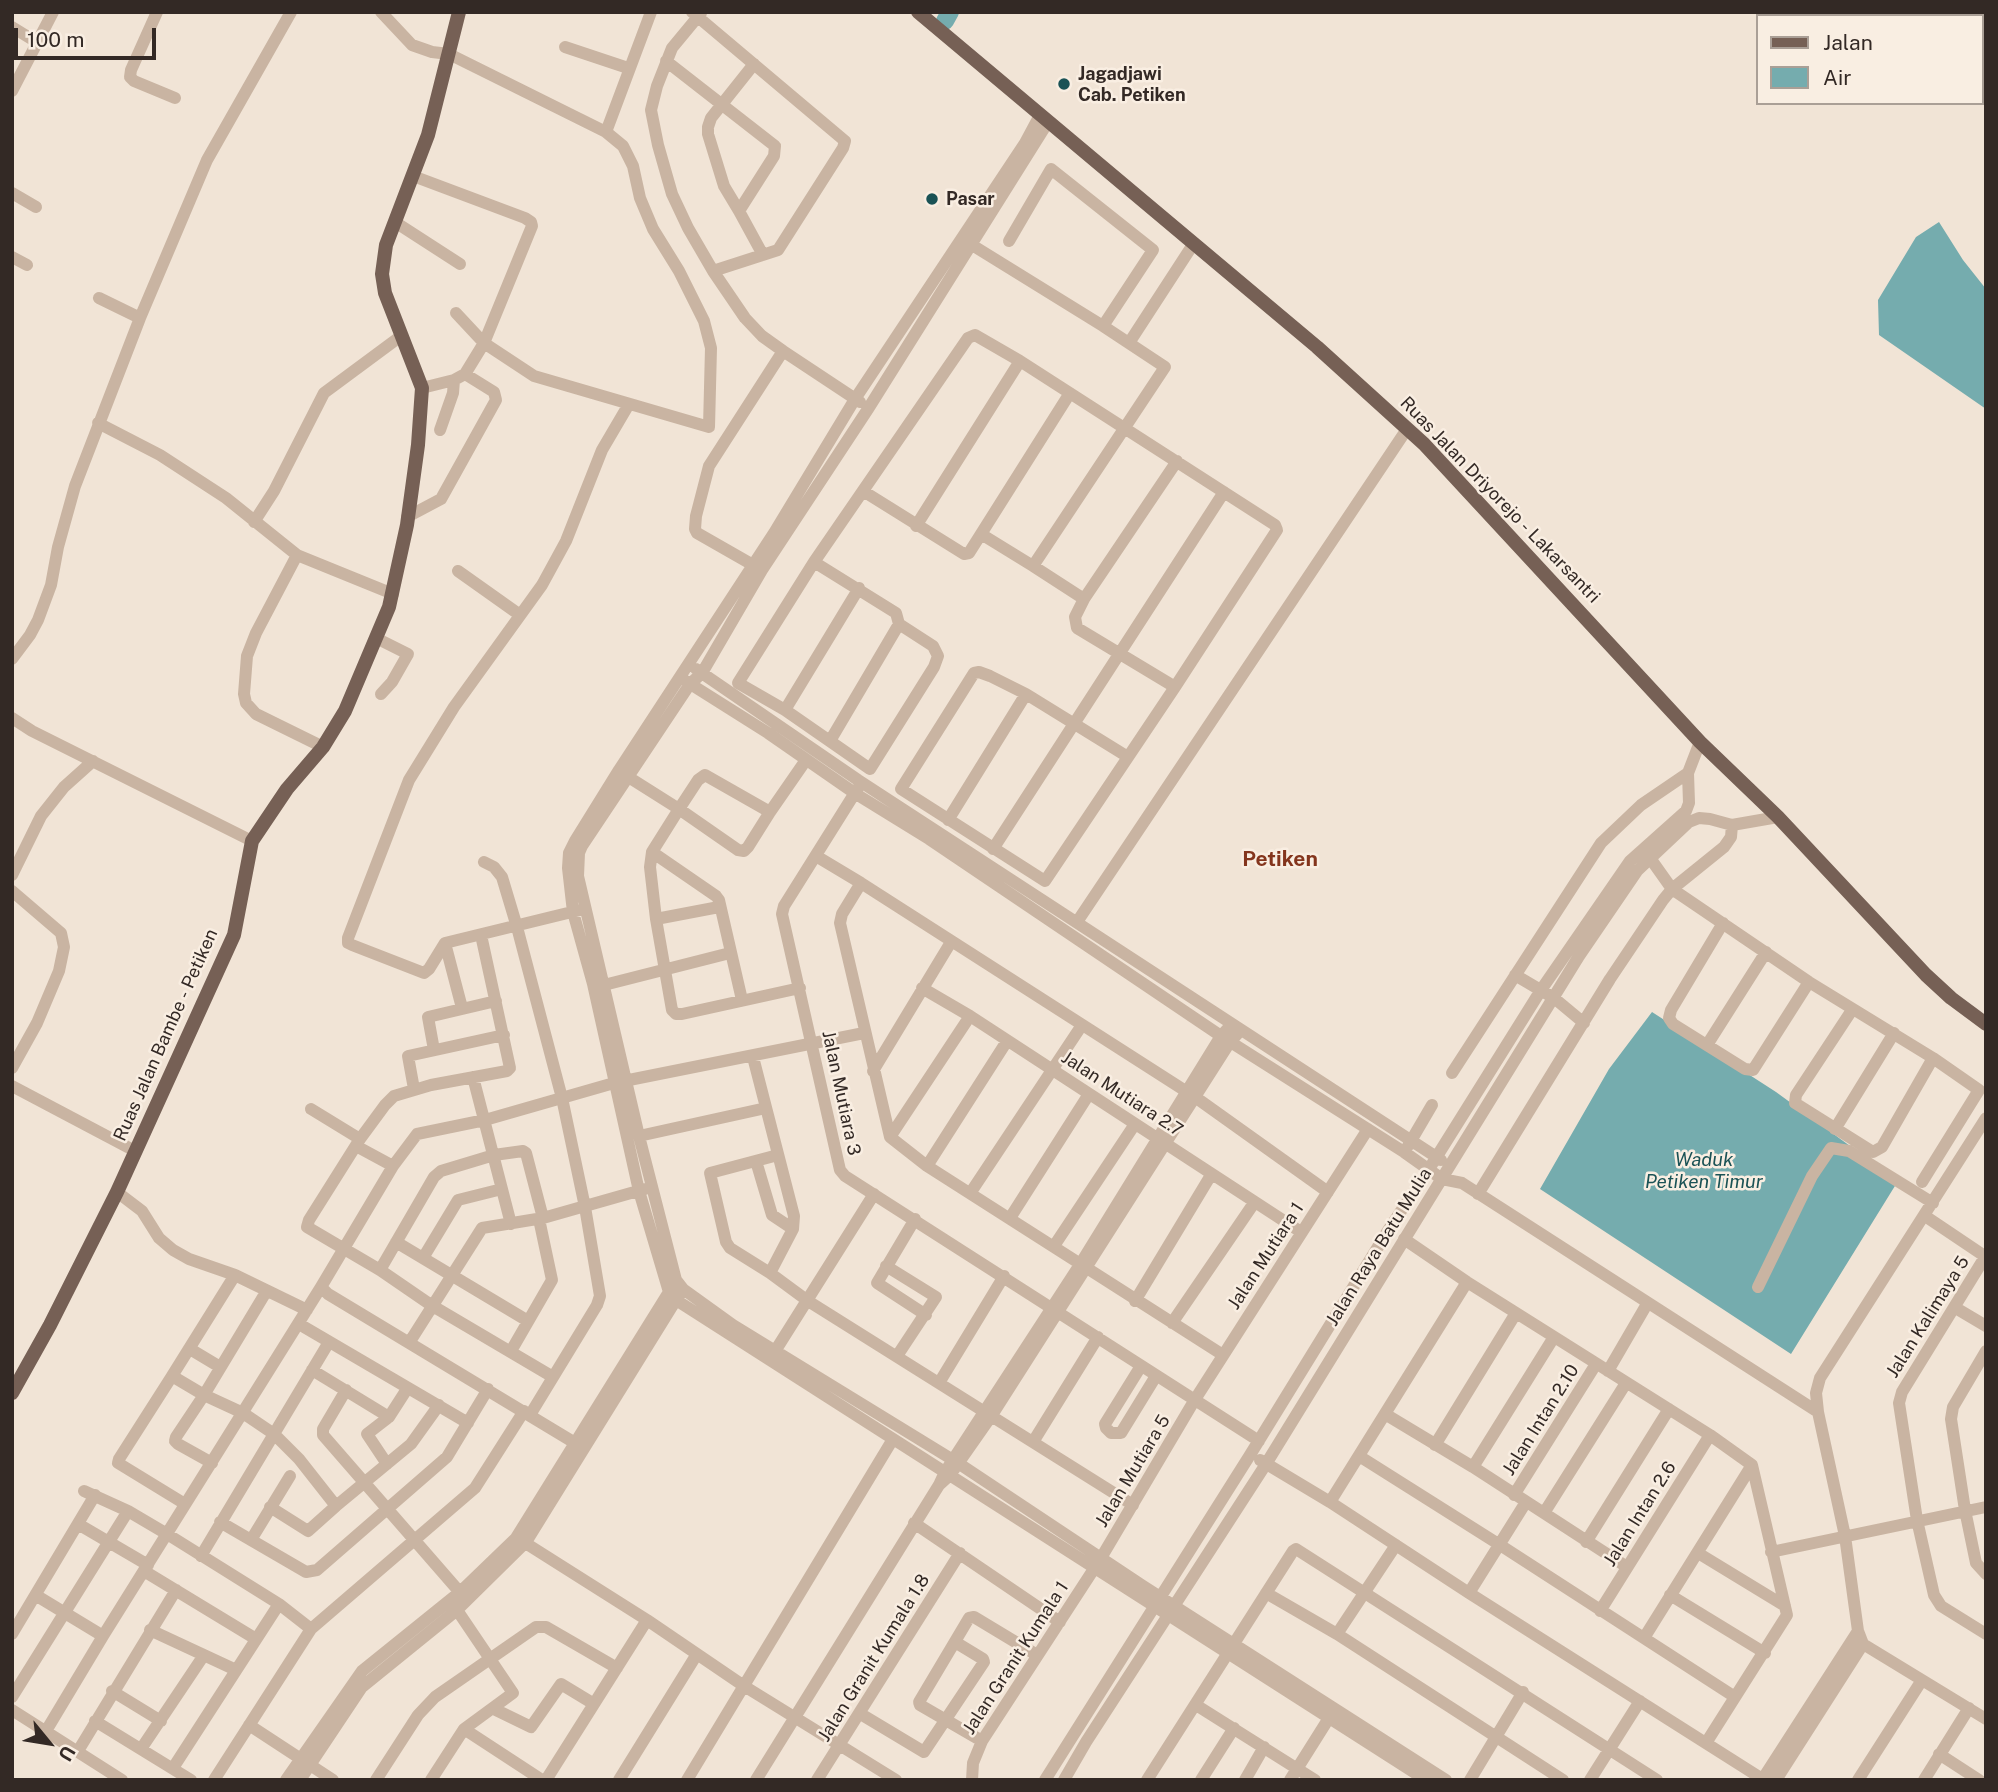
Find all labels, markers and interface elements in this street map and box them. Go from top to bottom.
scale bar [18,14,159,58]
legend [1756,14,1984,105]
text: 100 m [27,27,84,52]
text: Jalan [1823,30,1873,55]
place label: Jagadjawi Cab. Petiken [1078,63,1186,106]
text: Air [1823,65,1851,90]
marker: Jagadjawi Cab. Petiken [1056,76,1072,92]
place label: Pasar [946,188,995,210]
marker: Pasar [924,191,940,207]
street label: Ruas Jalan Driyorejo - Lakarsantri [1396,392,1604,608]
district label: Petiken [1242,847,1318,873]
street label: Ruas Jalan Bambe - Petiken [109,926,223,1144]
street label: Jalan Mutiara 3 [817,1029,865,1157]
street label: Jalan Mutiara 2.7 [1057,1047,1187,1141]
water label: Waduk Petiken Timur [1645,1149,1763,1193]
street label: Jalan Raya Batu Mulia [1322,1164,1436,1330]
street label: Jalan Mutiara 1 [1223,1198,1309,1314]
street label: Jalan Kalimaya 5 [1882,1252,1974,1382]
street label: Jalan Intan 2.10 [1498,1360,1584,1480]
street label: Jalan Mutiara 5 [1091,1411,1175,1531]
street label: Jalan Intan 2.6 [1599,1457,1681,1571]
street label: Jalan Granit Kumala 1.8 [814,1570,934,1746]
street label: Jalan Granit Kumala 1 [958,1578,1074,1738]
north arrow [14,1708,84,1778]
text: U [54,1742,80,1765]

